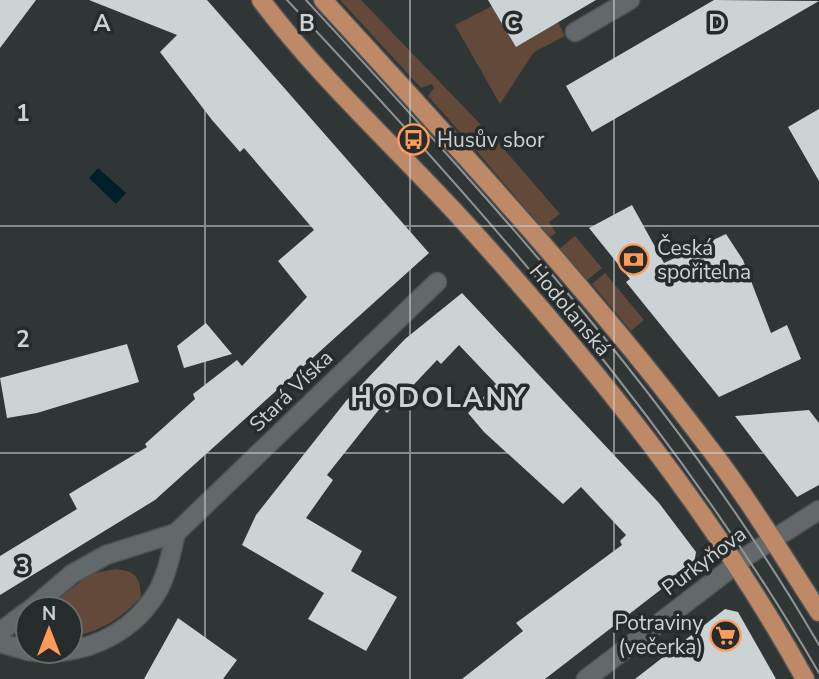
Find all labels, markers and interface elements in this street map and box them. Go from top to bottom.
text: A [93,8,111,39]
text: B [299,8,315,39]
text: C [504,8,520,39]
text: D [708,8,726,39]
text: 1 [16,98,30,129]
bus stop icon: Husův sbor [397,123,431,157]
place label: Husův sbor [437,126,545,154]
place label: Česká spořitelna [657,234,751,286]
bank icon: Česká spořitelna [617,243,651,277]
street label: Hodolanská [523,258,617,362]
text: 2 [16,324,30,355]
street label: Stará Víska [243,344,339,438]
district label: HODOLANY [350,379,528,417]
street label: Purkyňova [656,520,752,602]
text: 3 [16,551,30,582]
north arrow [14,595,84,665]
text: N [42,601,56,627]
place label: Potraviny (večerka) [615,609,703,661]
supermarket icon: Potraviny (večerka) [709,618,743,652]

